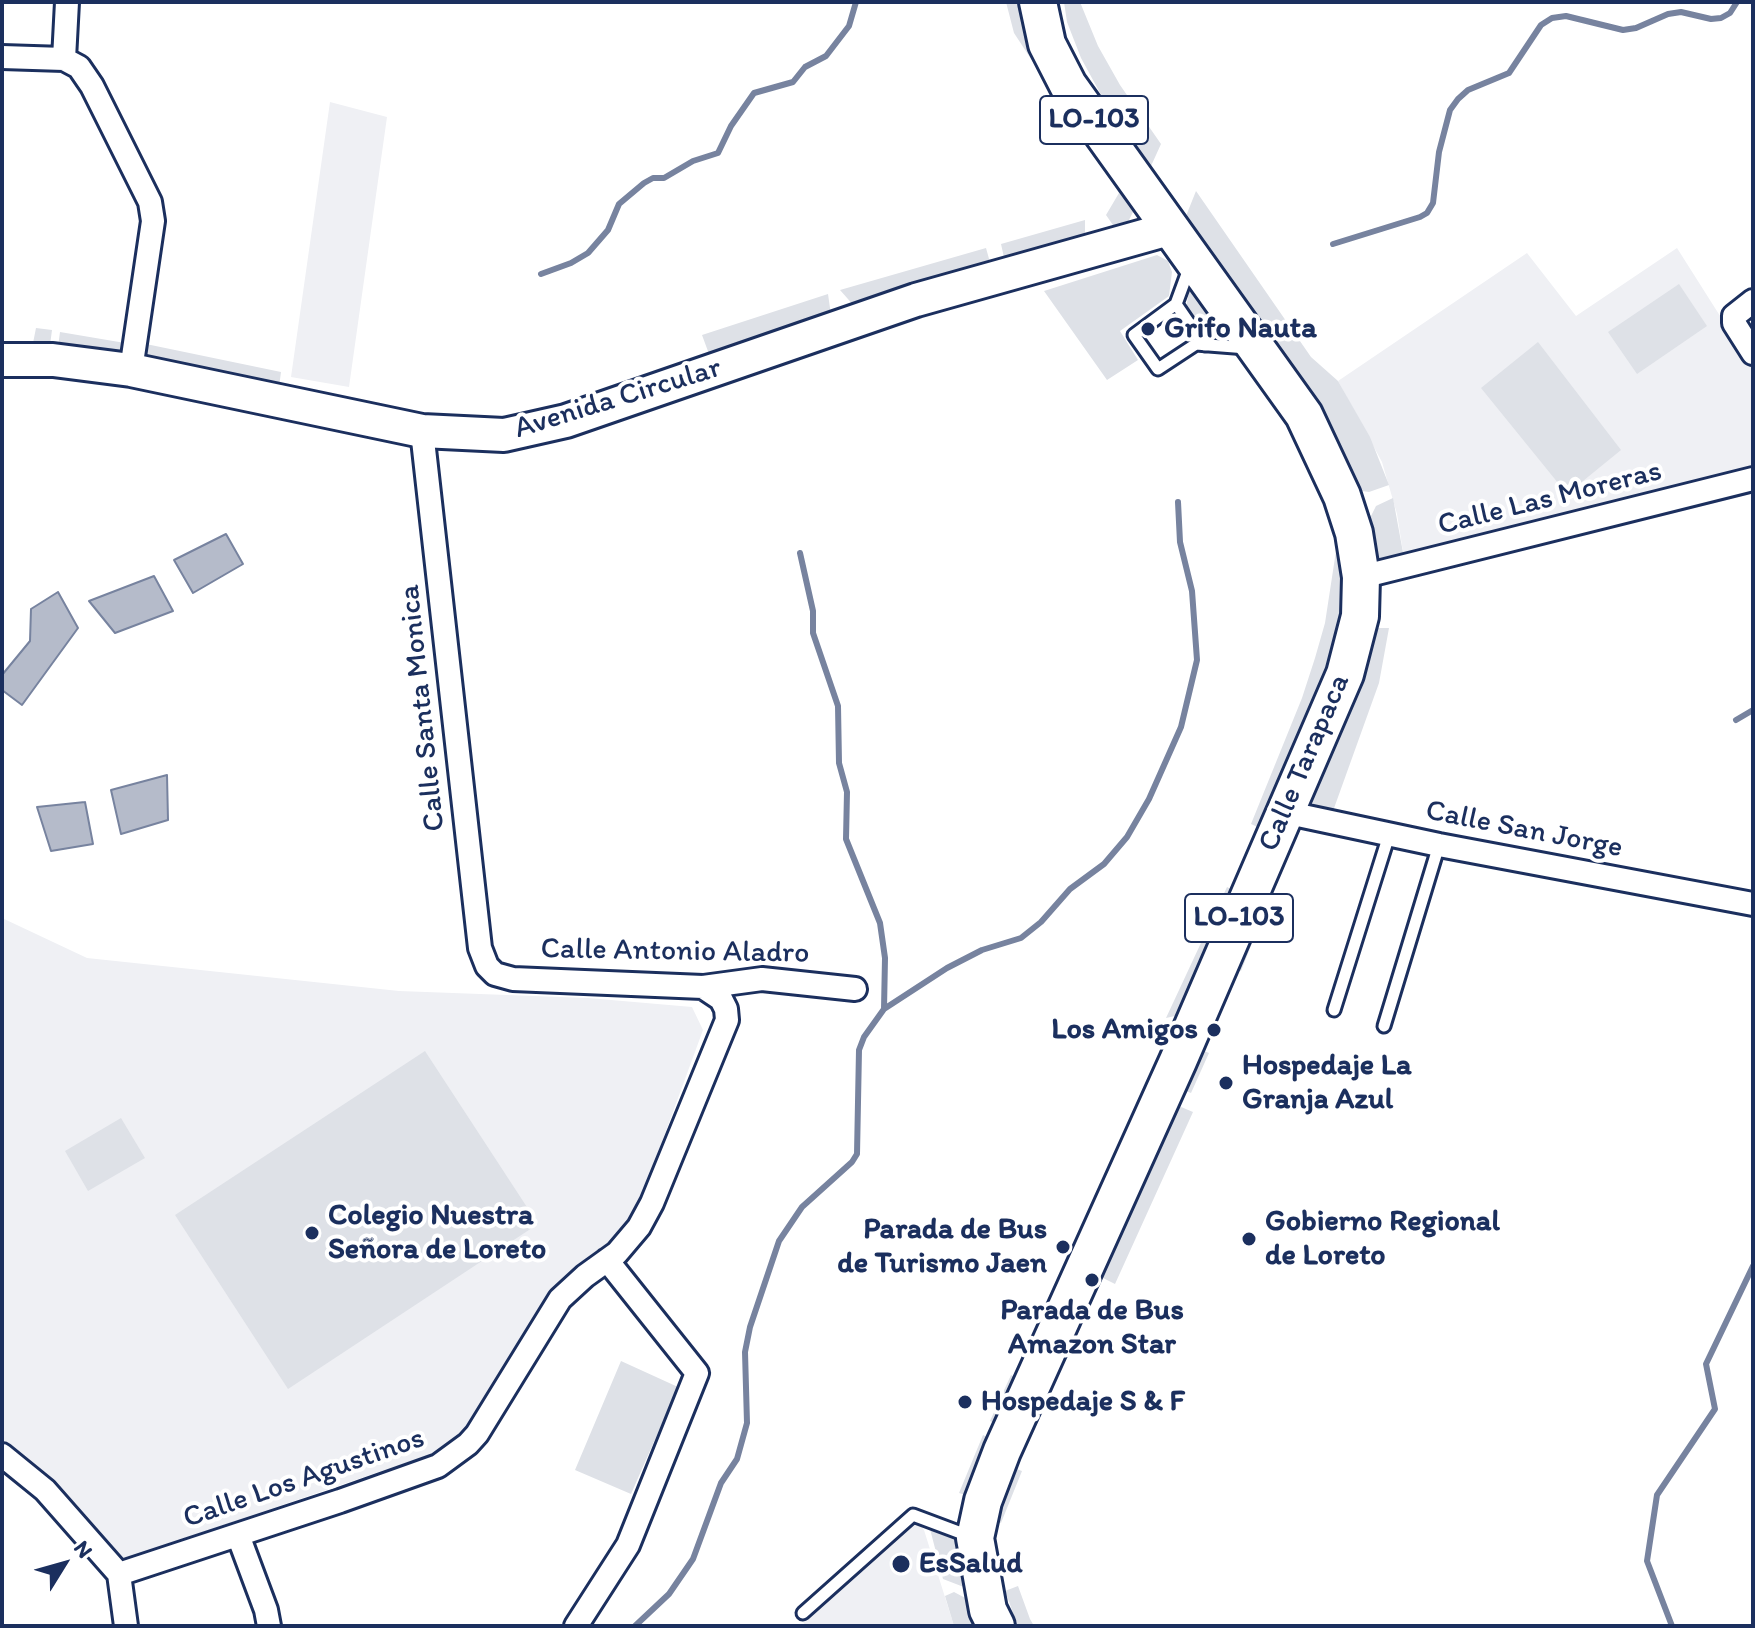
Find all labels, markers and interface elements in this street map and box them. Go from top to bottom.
road number: LO-103 [1040,96,1148,144]
place label: Grifo Nauta [1164,311,1317,347]
marker: Grifo Nauta [1139,320,1157,338]
street label: Avenida Circular [510,350,726,448]
street label: Calle Las Moreras [1434,454,1666,544]
street label: Calle Santa Monica [392,583,454,833]
street label: Calle Tarapaca [1251,669,1359,857]
street label: Calle San Jorge [1422,793,1626,867]
road number: LO-103 [1185,894,1293,942]
street label: Calle Antonio Aladro [540,932,810,972]
place label: Los Amigos [1051,1012,1198,1048]
marker: Los Amigos [1205,1021,1223,1039]
place label: Hospedaje La Granja Azul [1242,1048,1412,1118]
marker: Hospedaje La Granja Azul [1217,1074,1235,1092]
place label: Colegio Nuestra Señora de Loreto [328,1198,546,1268]
place label: Gobierno Regional de Loreto [1265,1204,1500,1274]
place label: Parada de Bus de Turismo Jaen [837,1212,1047,1282]
marker: Colegio Nuestra Señora de Loreto [303,1224,321,1242]
marker: Gobierno Regional de Loreto [1240,1230,1258,1248]
marker: Parada de Bus de Turismo Jaen [1054,1238,1072,1256]
marker: Parada de Bus Amazon Star [1083,1271,1101,1289]
place label: Parada de Bus Amazon Star [1000,1293,1184,1364]
place label: Hospedaje S & F [981,1384,1185,1420]
marker: Hospedaje S & F [956,1393,974,1411]
street label: Calle Los Agustinos [179,1421,429,1537]
north arrow [24,1524,104,1604]
text: N [68,1535,99,1563]
place label: EsSalud [919,1546,1023,1582]
marker: EsSalud [890,1553,912,1575]

